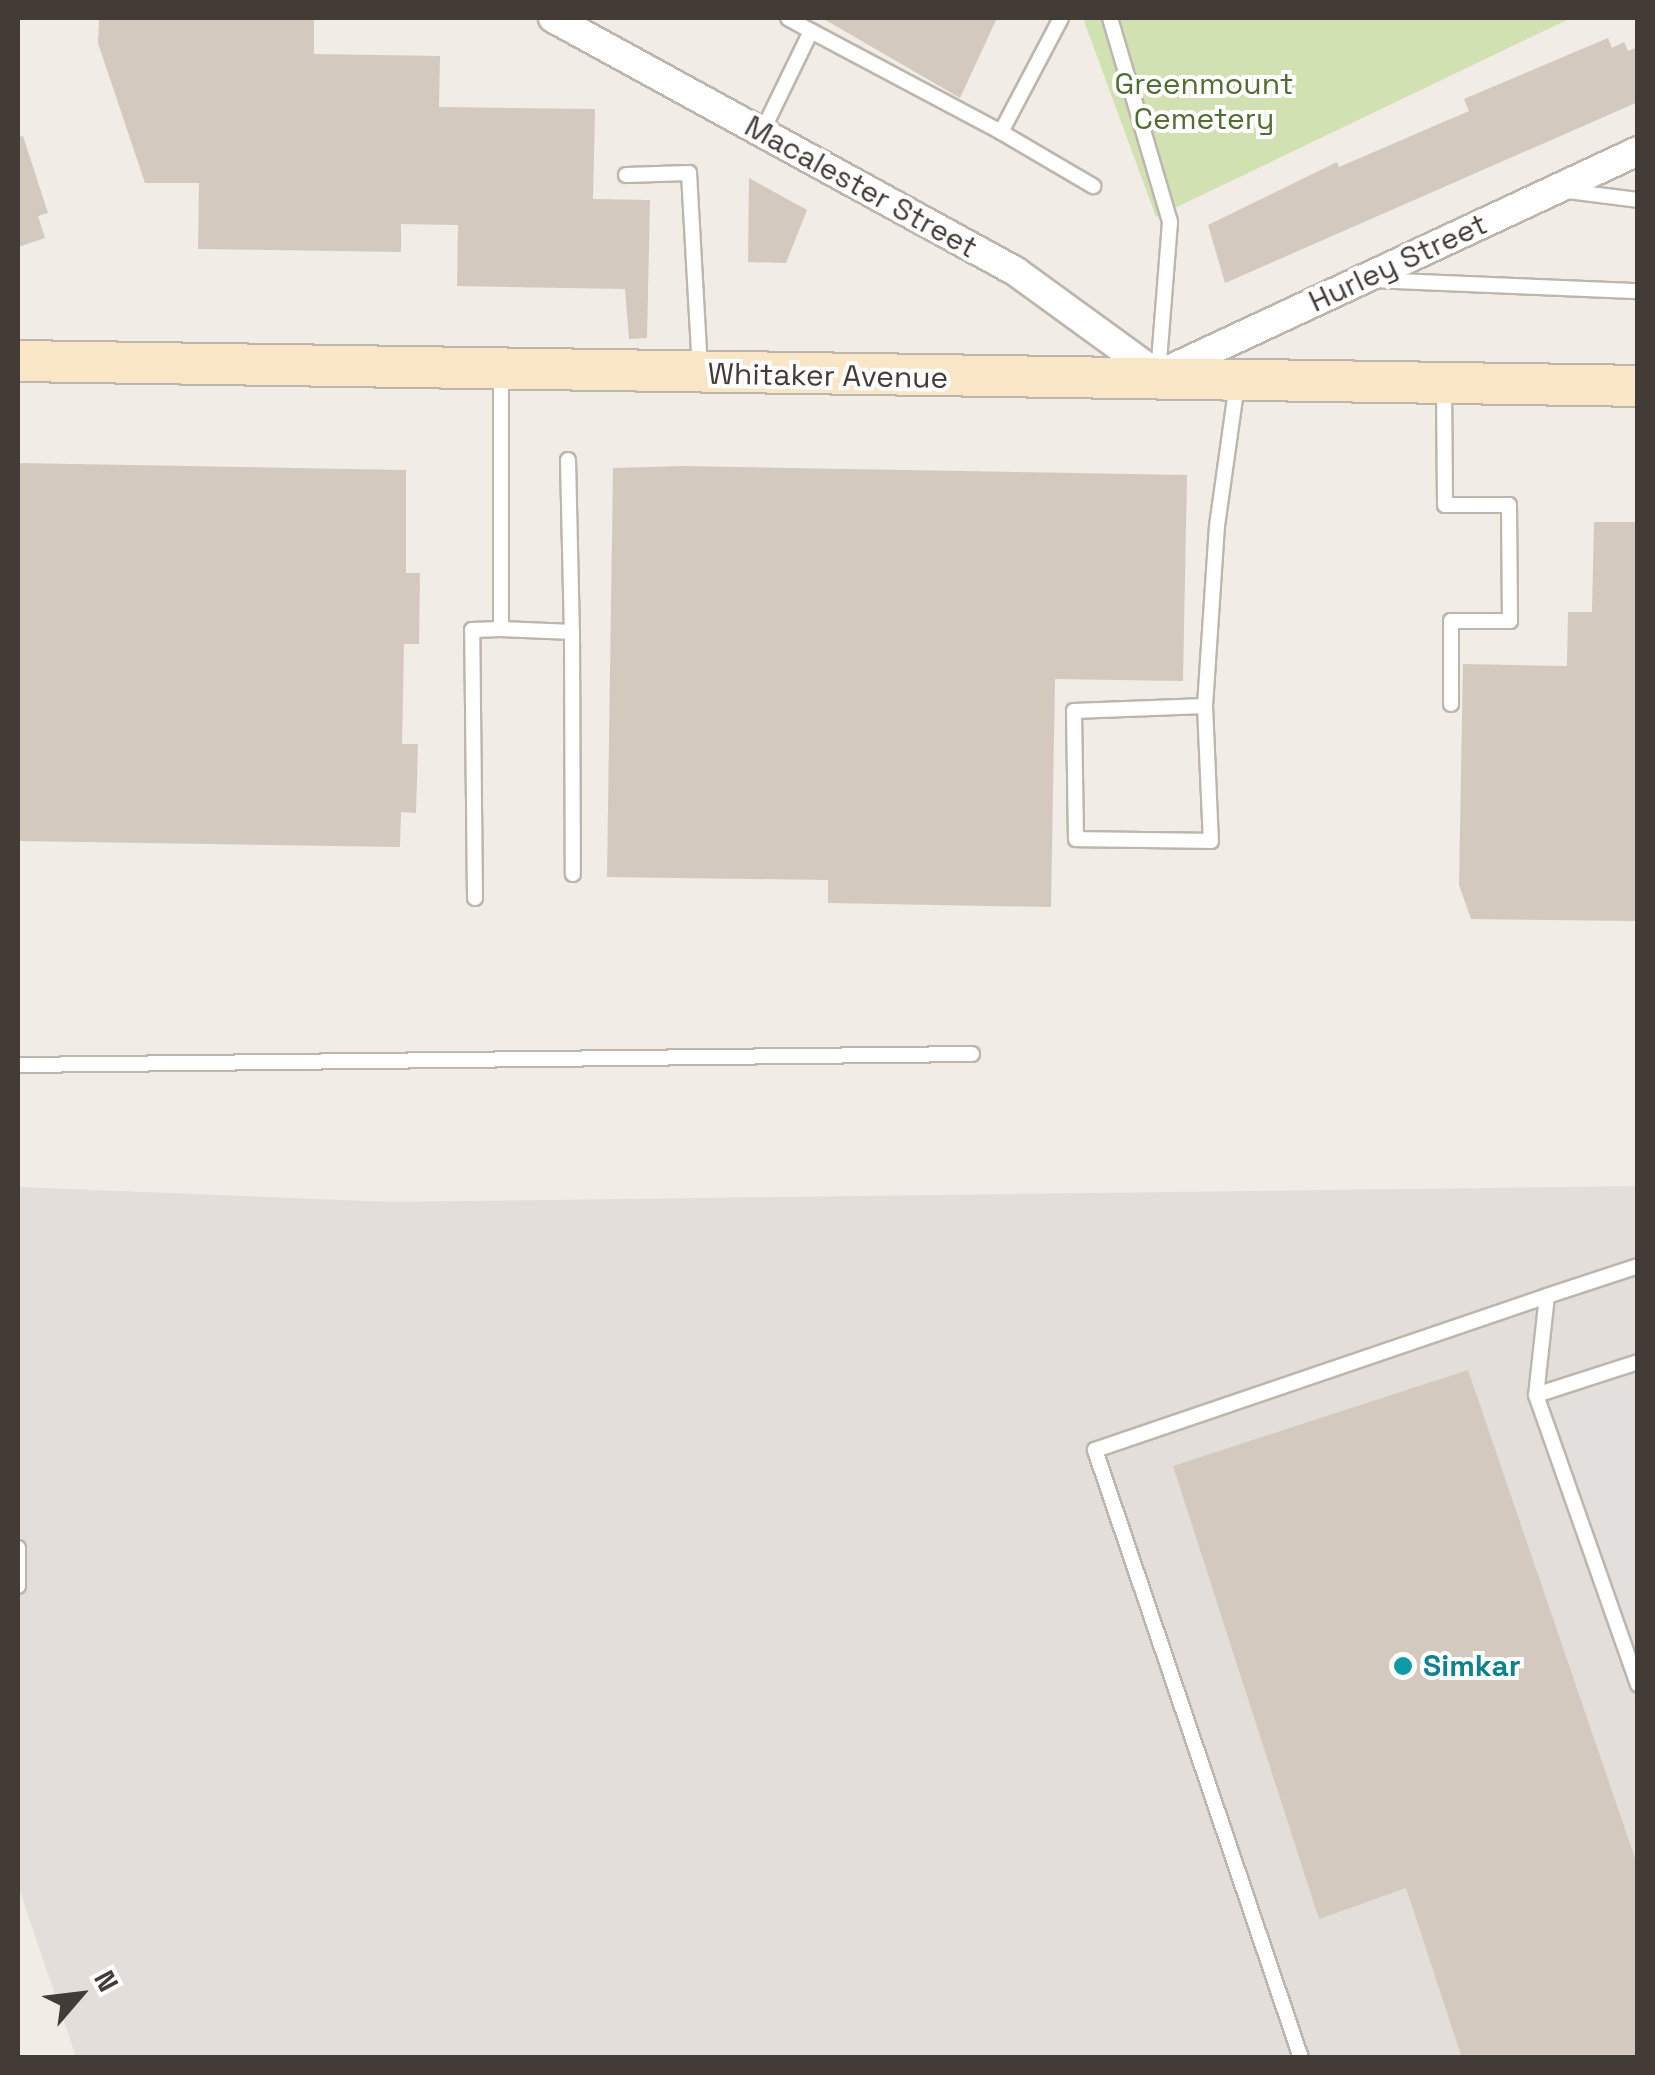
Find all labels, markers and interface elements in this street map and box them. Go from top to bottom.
park label: Greenmount Cemetery [1115,66,1293,136]
street label: Macalester Street [738,108,984,266]
street label: Hurley Street [1303,206,1493,320]
street label: Whitaker Avenue [707,356,949,396]
place label: Simkar [1423,1648,1521,1684]
marker: Simkar [1392,1655,1414,1677]
north arrow [30,1945,130,2045]
text: N [86,1964,127,1998]

